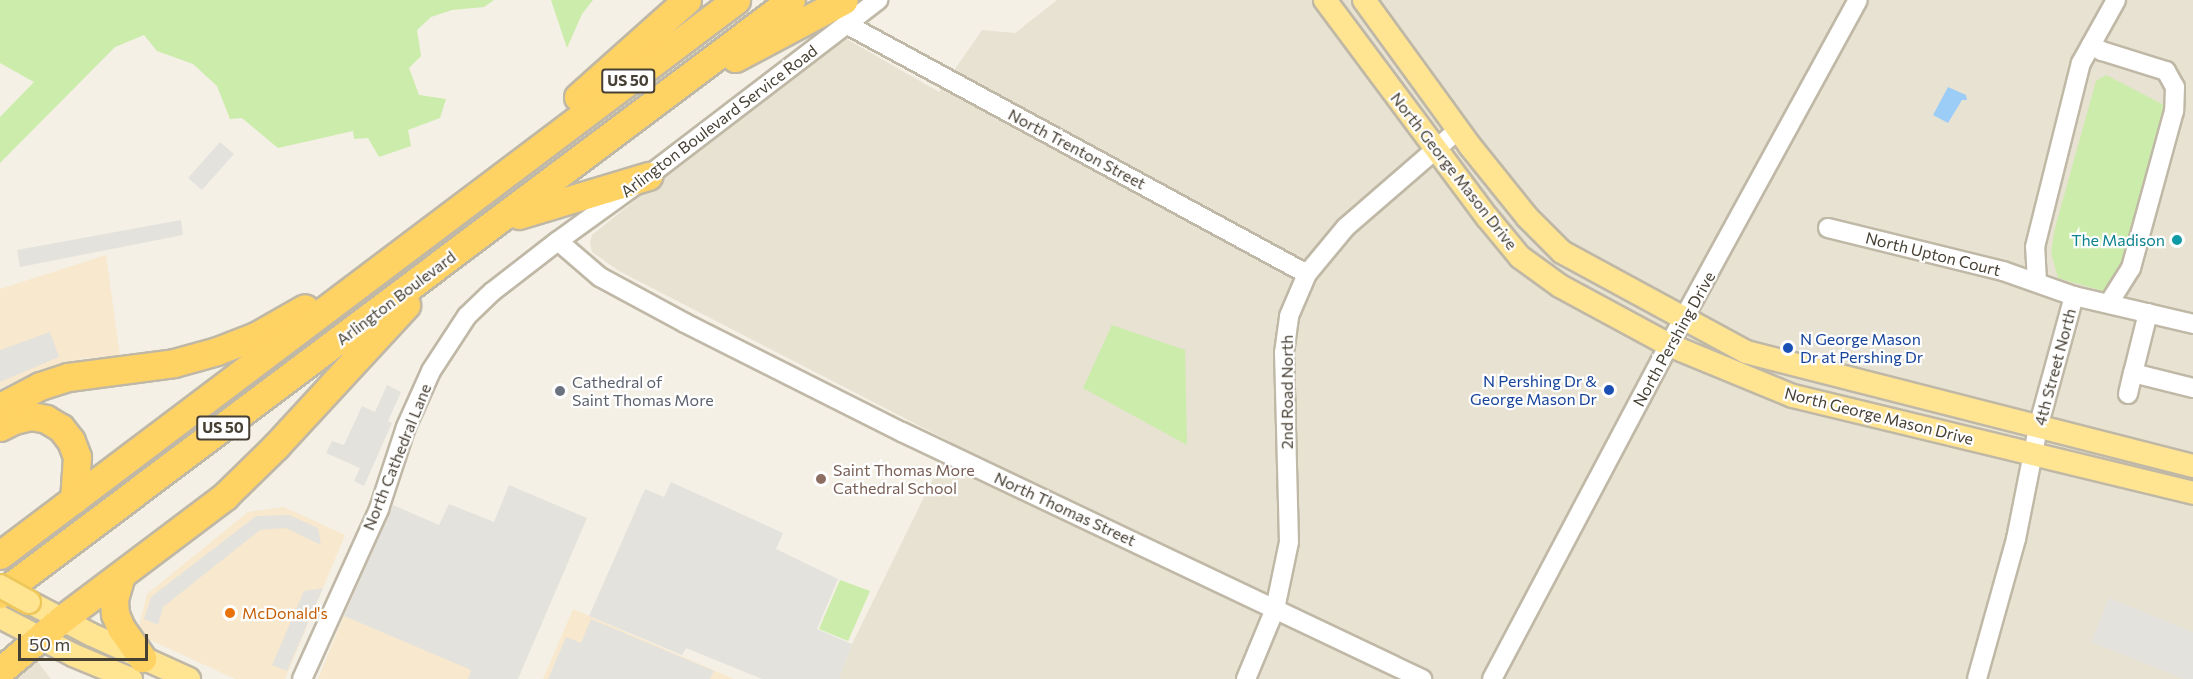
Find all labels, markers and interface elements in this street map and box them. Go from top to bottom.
street label: Arlington Boulevard Service Road [617,41,821,201]
road number: US 50 [601,69,655,93]
street label: North George Mason Drive [1387,89,1521,253]
street label: North Trenton Street [1005,105,1149,193]
street label: North Upton Court [1863,228,2003,280]
place label: The Madison [2071,230,2165,250]
marker: The Madison [2170,233,2184,247]
street label: Arlington Boulevard [332,247,460,349]
street label: North Pershing Drive [1629,268,1719,410]
street label: 4th Street North [2030,306,2080,428]
place label: N George Mason Dr at Pershing Dr [1800,329,1923,367]
street label: 2nd Road North [1277,335,1297,449]
marker: N George Mason Dr at Pershing Dr [1781,341,1795,355]
place label: N Pershing Dr & George Mason Dr [1470,371,1597,409]
place label: Cathedral of Saint Thomas More [572,372,714,410]
street label: North Cathedral Lane [359,381,435,533]
marker: N Pershing Dr & George Mason Dr [1602,383,1616,397]
street label: North George Mason Drive [1782,383,1976,449]
marker: Cathedral of Saint Thomas More [553,384,567,398]
road number: US 50 [196,416,250,440]
place label: Saint Thomas More Cathedral School [833,460,975,498]
street label: North Thomas Street [991,468,1139,550]
marker: Saint Thomas More Cathedral School [814,472,828,486]
place label: McDonald's [242,603,328,623]
marker: McDonald's [223,606,237,620]
scale bar [21,622,152,660]
text: 50 m [29,633,70,655]

